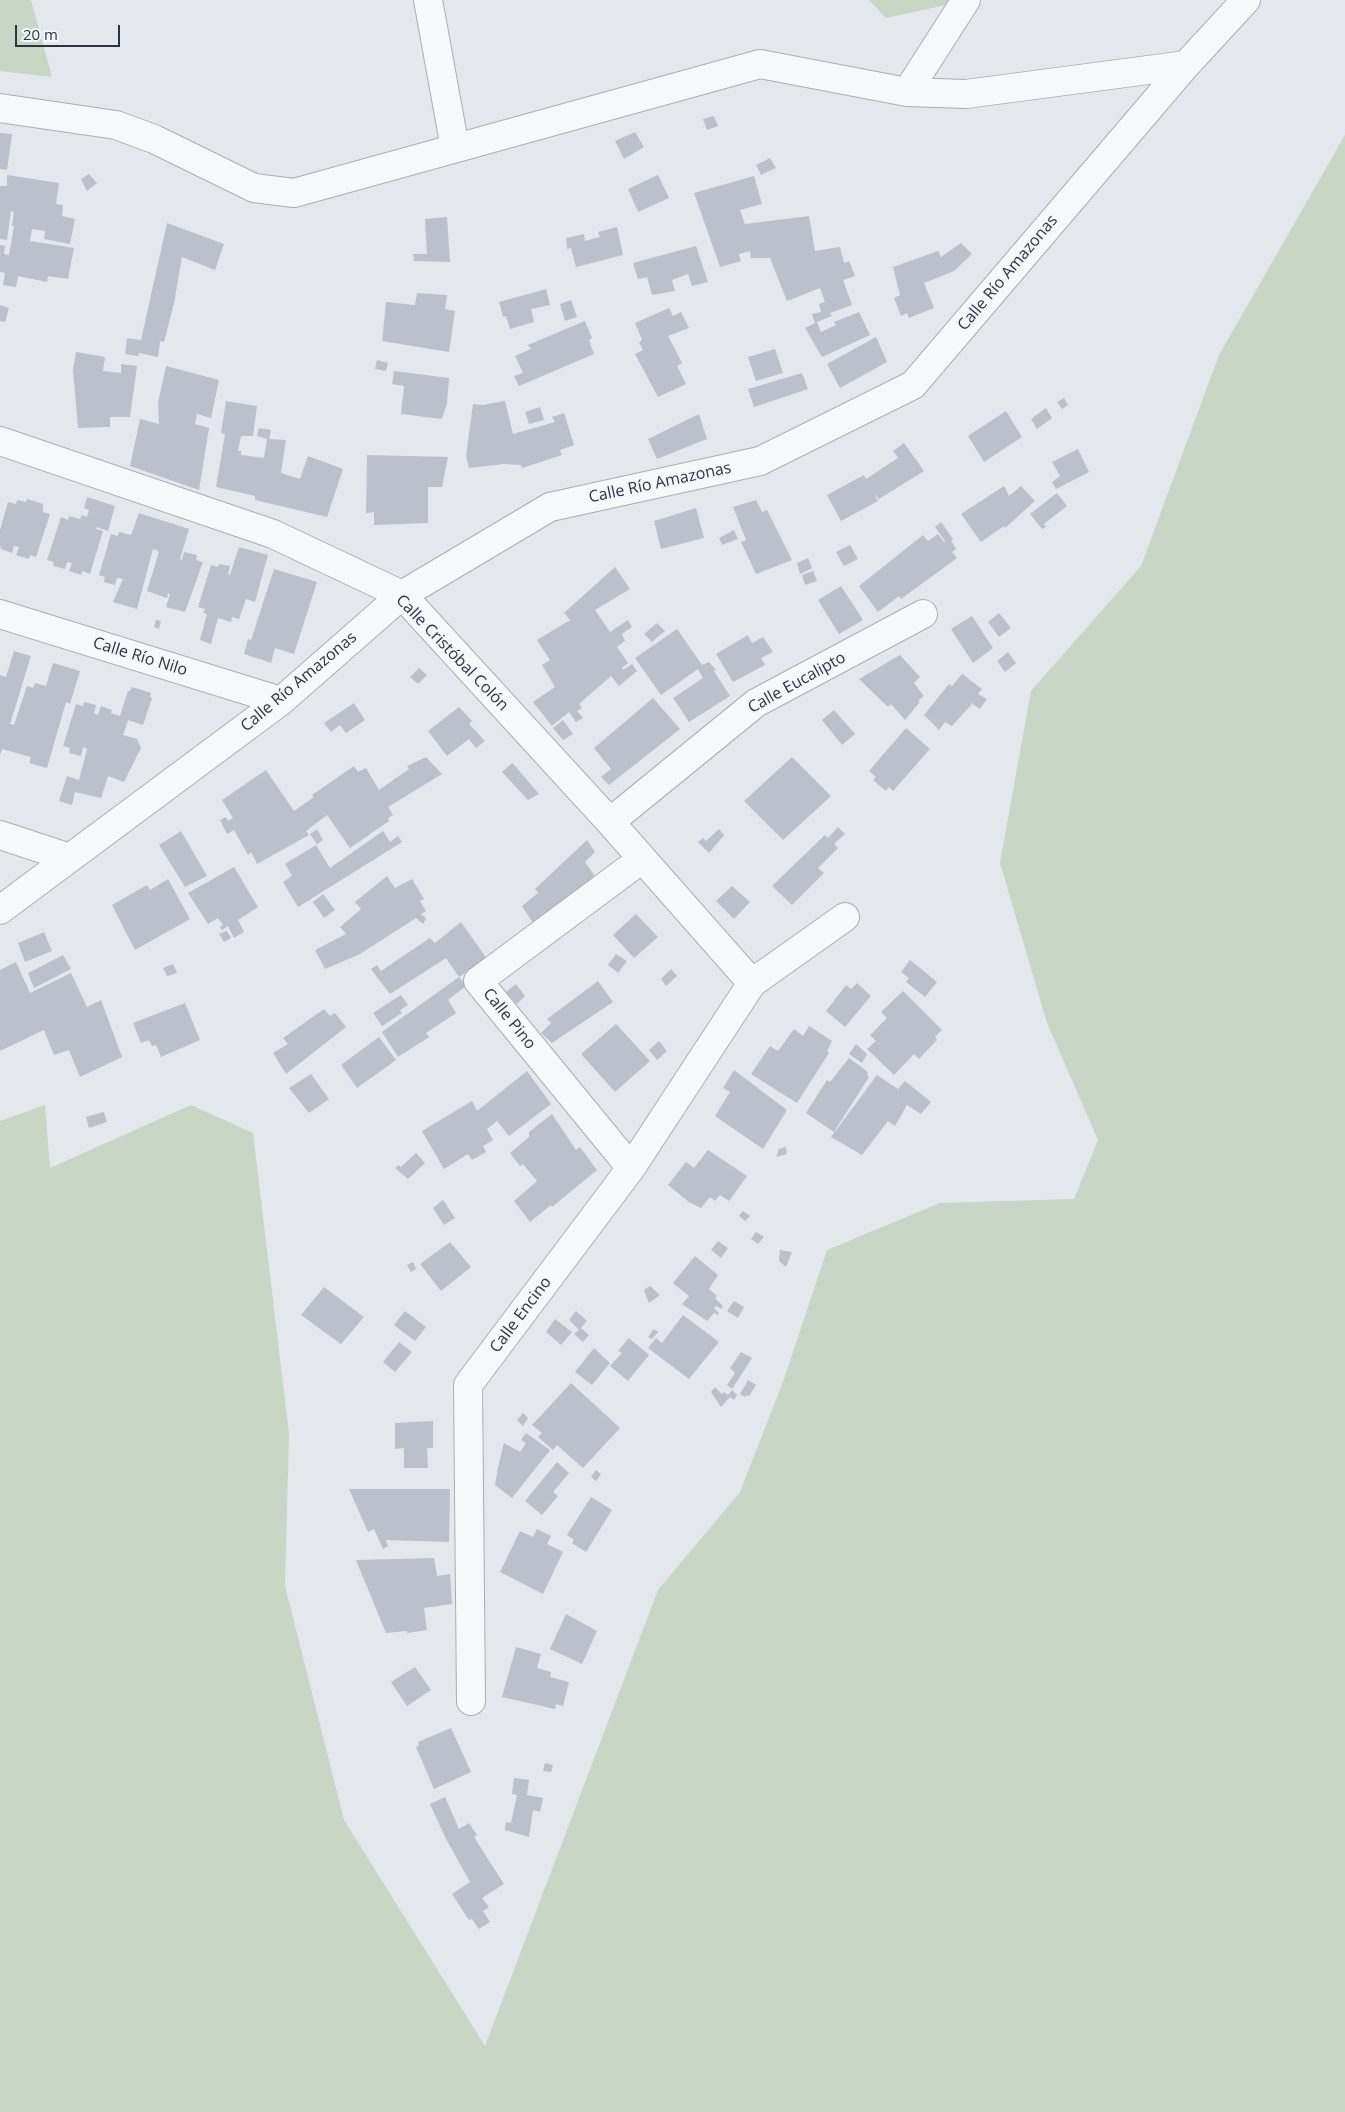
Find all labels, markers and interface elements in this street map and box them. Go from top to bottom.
scale bar [18,15,122,47]
text: 20 m [23,24,58,44]
street label: Calle Río Amazonas [954,211,1062,335]
street label: Calle Río Amazonas [587,459,733,507]
street label: Calle Cristóbal Colón [392,591,512,715]
street label: Calle Río Amazonas [237,628,361,736]
street label: Calle Río Nilo [91,634,189,680]
street label: Calle Eucalipto [745,648,849,718]
street label: Calle Pino [478,984,540,1054]
street label: Calle Encino [486,1273,556,1357]

